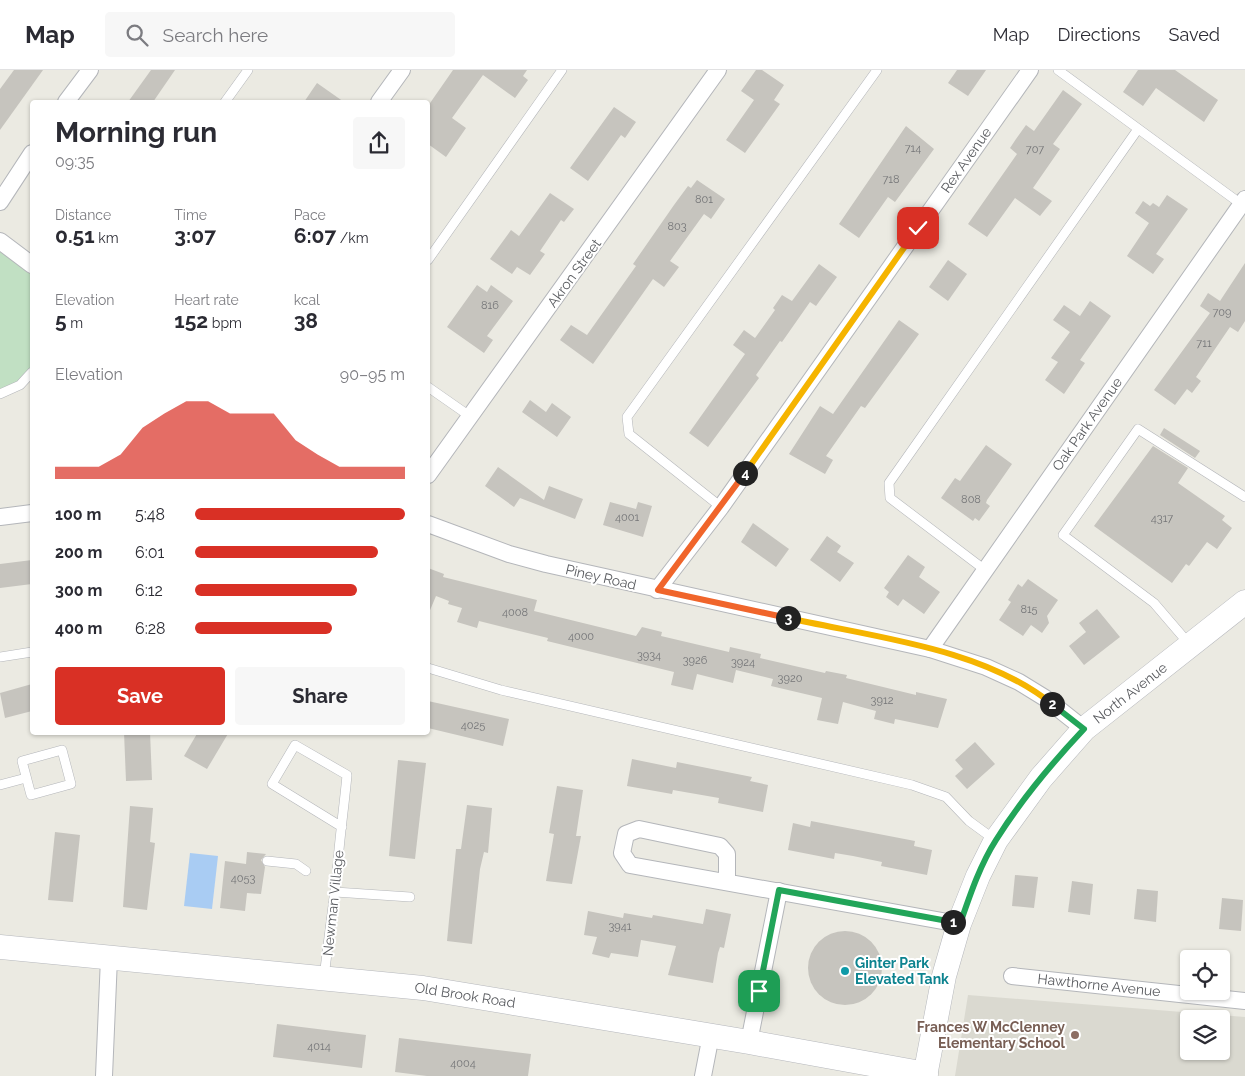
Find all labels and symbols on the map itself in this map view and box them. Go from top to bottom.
street label: Rex Avenue [938,124,994,196]
house number: 714 [905,142,921,155]
house number: 707 [1026,143,1044,156]
house number: 718 [882,173,900,186]
house number: 801 [695,193,713,206]
pin [897,207,939,249]
house number: 803 [667,220,687,233]
street label: Akron Street [544,236,604,310]
house number: 816 [481,299,499,312]
house number: 709 [1212,306,1232,319]
house number: 711 [1196,337,1212,350]
street label: Oak Park Avenue [1049,374,1125,474]
pin: 4 [732,460,758,486]
house number: 808 [961,493,981,506]
house number: 4001 [615,511,639,524]
house number: 4317 [1151,512,1173,525]
street label: Piney Road [564,561,638,593]
house number: 815 [1020,603,1038,616]
house number: 4008 [502,606,528,619]
pin: 3 [776,606,800,630]
house number: 4000 [568,630,594,643]
house number: 3934 [637,649,661,662]
house number: 3926 [683,654,708,667]
house number: 3924 [731,656,755,669]
street label: North Avenue [1090,659,1170,727]
house number: 3920 [778,672,803,685]
pin: 2 [1040,692,1064,716]
house number: 3912 [871,694,894,707]
house number: 4025 [461,719,485,732]
street label: Newman Village [319,849,347,957]
house number: 4053 [231,872,255,885]
pin: 1 [940,910,966,934]
house number: 3941 [608,920,632,933]
place label: Ginter Park Elevated Tank [855,955,949,987]
marker: Ginter Park Elevated Tank [839,965,851,977]
pin [738,970,780,1012]
street label: Hawthorne Avenue [1037,971,1161,999]
street label: Old Brook Road [413,979,517,1011]
place label: Frances W McClenney Elementary School [917,1019,1066,1051]
marker: Frances W McClenney Elementary School [1069,1029,1081,1041]
house number: 4014 [307,1040,331,1053]
house number: 4004 [450,1057,476,1070]

